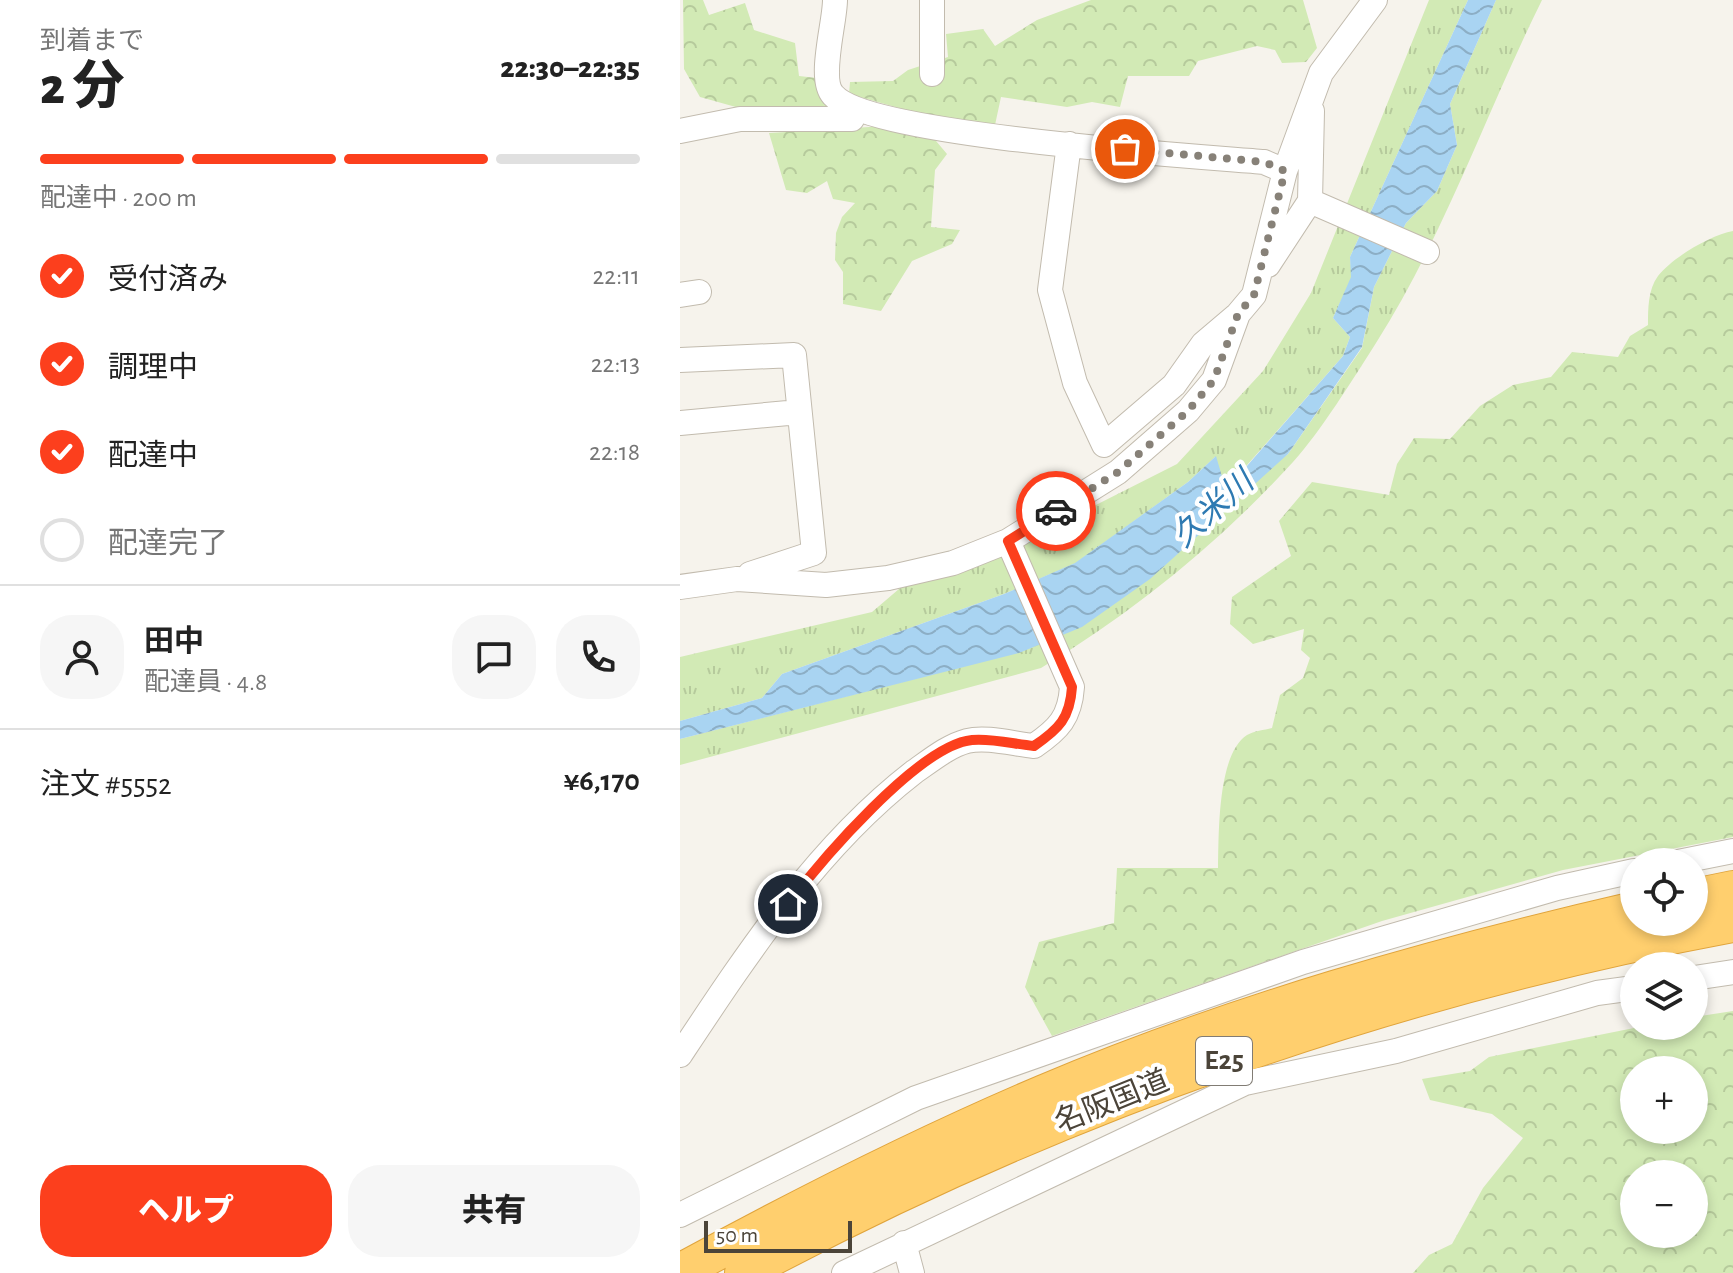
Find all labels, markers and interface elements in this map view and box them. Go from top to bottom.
text: 到着まで [40,28,144,54]
text: 22:30–22:35 [500,53,640,83]
text: 2 分 [40,61,124,113]
pin [1091,115,1159,183]
icon: bag [1103,127,1147,171]
text: 配達中 · 200 m [40,185,197,211]
icon: check [40,254,84,298]
text: 22:11 [592,263,640,289]
text: 受付済み [108,265,228,295]
icon: check [40,342,84,386]
text: 22:13 [591,351,640,377]
text: 調理中 [108,353,198,383]
icon: check [40,430,84,474]
text: 22:18 [589,439,640,465]
text: 配達中 [108,441,198,471]
water label: 久米川 [1166,462,1262,553]
courier [1016,471,1096,551]
icon: car [1034,489,1078,533]
text: 配達完了 [108,529,228,559]
button: person [40,615,124,699]
button: chat [452,615,536,699]
button: phone [556,615,640,699]
text: 田中 [144,627,204,657]
text: 配達員 · 4.8 [144,669,267,695]
text: ¥6,170 [563,766,640,796]
text: 注文 #5552 [40,770,172,800]
map controls [1620,848,1708,1248]
button: locate [1620,848,1708,936]
pin [754,870,822,938]
icon: home [766,882,810,926]
button: layers [1620,952,1708,1040]
road number: E25 [1196,1037,1252,1085]
button: + [1620,1056,1708,1144]
street label: 名阪国道 [1050,1064,1173,1138]
button: − [1620,1160,1708,1248]
button: ヘルプ [40,1165,332,1257]
button: 共有 [348,1165,640,1257]
scale bar [704,1217,852,1253]
text: 50 m [716,1224,758,1246]

